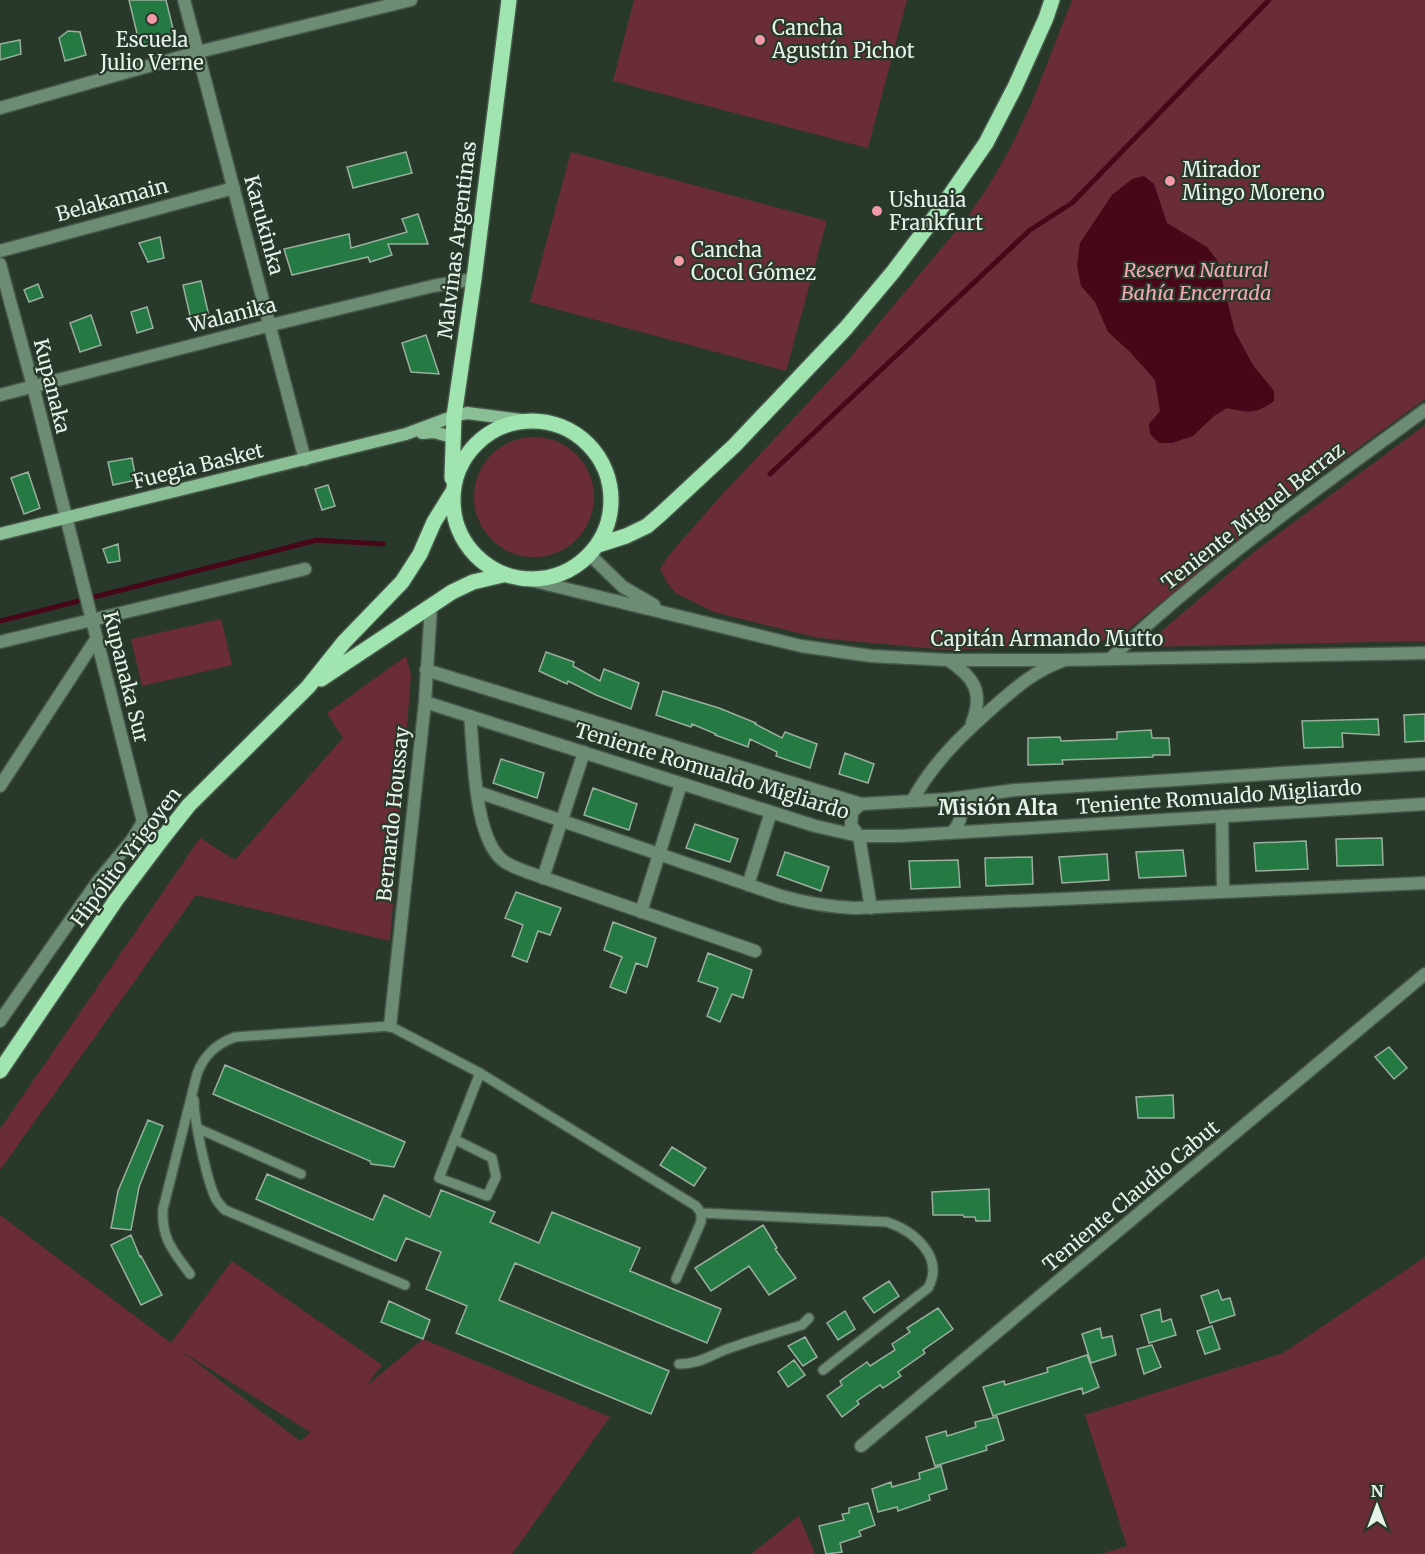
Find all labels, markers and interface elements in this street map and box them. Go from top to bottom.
marker: Escuela Julio Verne [145,12,159,26]
place label: Cancha Agustín Pichot [771,15,915,63]
place label: Escuela Julio Verne [99,27,204,75]
marker: Cancha Agustín Pichot [753,33,767,47]
street label: Malvinas Argentinas [432,139,481,340]
place label: Mirador Mingo Moreno [1182,157,1325,205]
street label: Karukinka [239,172,290,278]
street label: Belakamain [53,173,171,226]
marker: Mirador Mingo Moreno [1163,174,1177,188]
place label: Ushuaia Frankfurt [889,187,983,235]
marker: Ushuaia Frankfurt [870,204,884,218]
place label: Cancha Cocol Gómez [691,237,816,285]
marker: Cancha Cocol Gómez [672,254,686,268]
park label: Reserva Natural Bahía Encerrada [1121,257,1271,305]
street label: Walanika [184,291,279,338]
street label: Kupanaka [29,336,76,436]
street label: Teniente Miguel Berraz [1156,436,1349,595]
street label: Fuegia Basket [130,437,266,494]
street label: Kupanaka Sur [98,609,155,745]
street label: Capitán Armando Mutto [931,626,1164,651]
street label: Teniente Romualdo Migliardo [572,717,853,824]
street label: Bernardo Houssay [371,725,414,903]
street label: Teniente Romualdo Migliardo [1076,774,1363,819]
street label: Hipólito Yrigoyen [65,782,186,931]
district label: Misión Alta [938,794,1058,821]
street label: Teniente Claudio Cabut [1037,1114,1224,1277]
north arrow [1347,1476,1407,1536]
text: N [1371,1481,1384,1501]

